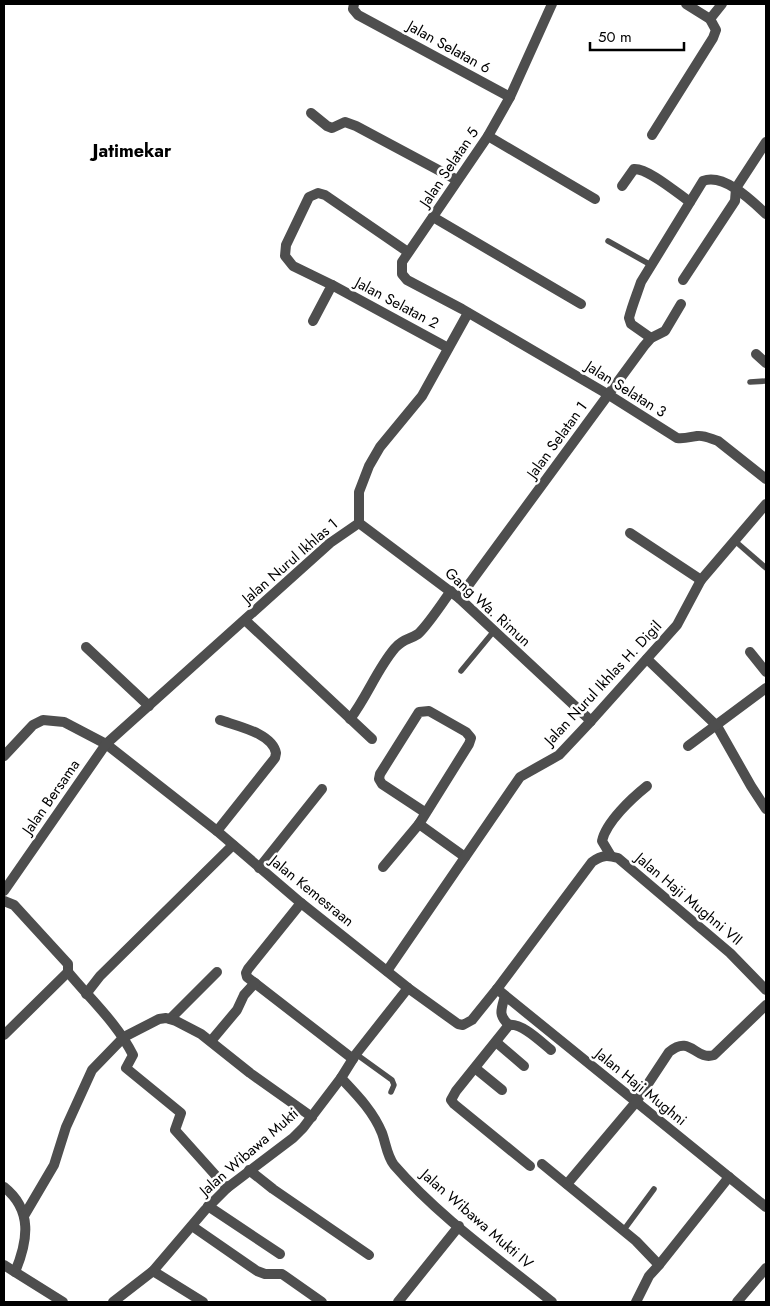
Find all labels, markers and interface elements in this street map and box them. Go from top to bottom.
street label: Jalan Selatan 6 [402,14,495,79]
scale bar [590,20,684,52]
text: 50 m [598,26,632,48]
street label: Jalan Selatan 5 [413,123,484,213]
district label: Jatimekar [90,138,172,164]
street label: Jalan Selatan 2 [349,271,443,334]
street label: Jalan Selatan 3 [580,354,671,423]
street label: Jalan Selatan 1 [520,397,592,485]
street label: Jalan Nurul Ikhlas 1 [236,513,343,610]
street label: Gang Wa. Rimun [440,562,536,652]
street label: Jalan Nurul Ikhlas H. Digil [538,616,667,752]
street label: Jalan Bersama [16,755,85,841]
street label: Jalan Haji Mughni VII [629,846,747,950]
street label: Jalan Kemesraan [264,849,359,932]
street label: Jalan Haji Mughni [589,1042,692,1131]
street label: Jalan Wibawa Mukti [193,1103,303,1202]
street label: Jalan Wibawa Mukti IV [415,1163,538,1274]

